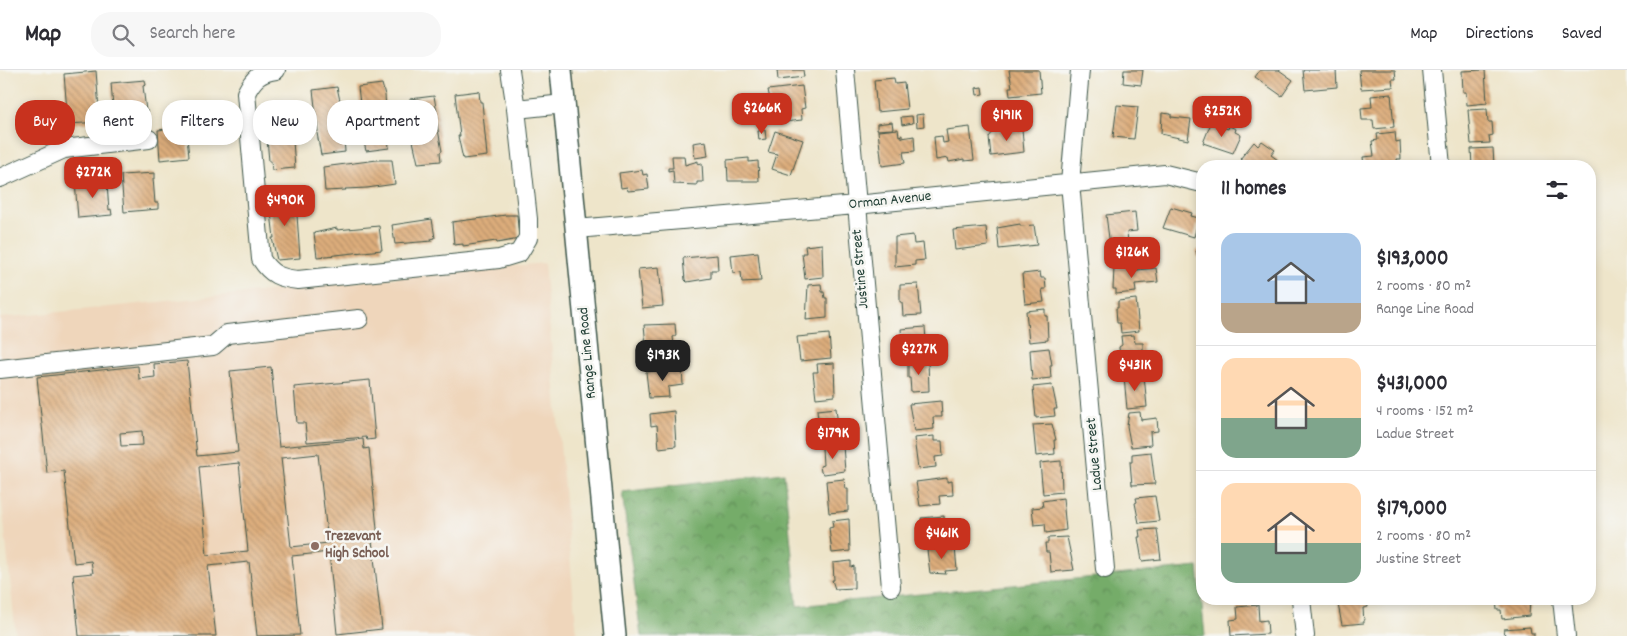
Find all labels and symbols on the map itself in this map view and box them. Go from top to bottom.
pin: $266K [727,92,797,135]
pin: $252K [1187,96,1257,138]
pin: $191K [972,100,1042,142]
pin: $272K [58,156,128,199]
pin: $490K [250,184,320,227]
street label: Orman Avenue [848,186,933,216]
street label: Justine Street [847,228,875,310]
pin: $126K [1097,236,1167,279]
street label: Range Line Road [573,306,603,400]
pin: $227K [884,334,954,376]
pin: $193K [628,340,698,382]
pin: $431K [1100,350,1170,392]
street label: Ladue Street [1081,416,1109,491]
pin: $179K [798,418,868,460]
pin: $461K [907,518,977,560]
place label: Trezevant High School [325,526,389,565]
marker: Trezevant High School [309,540,321,552]

